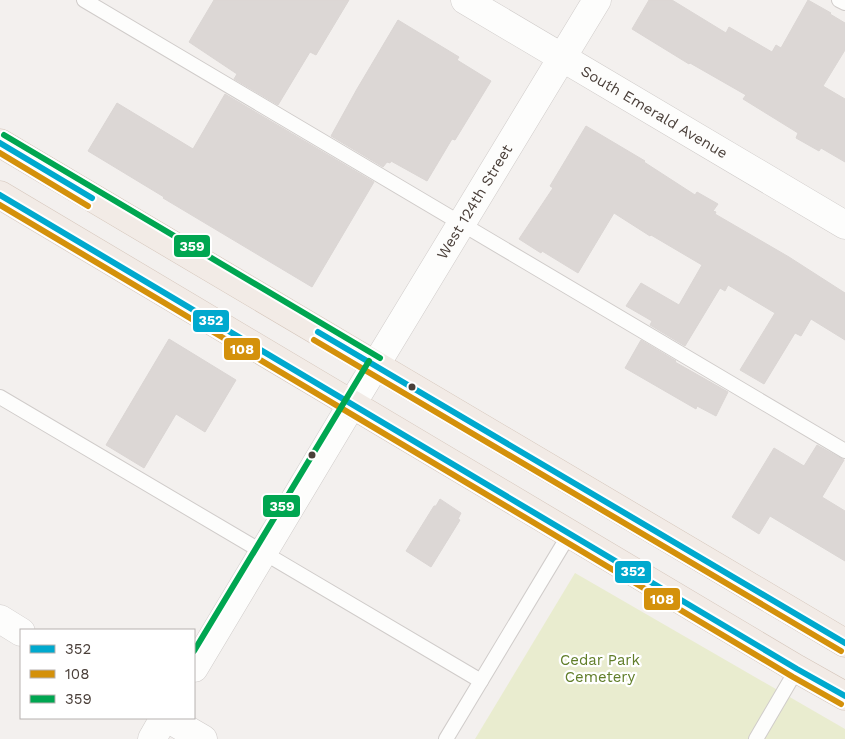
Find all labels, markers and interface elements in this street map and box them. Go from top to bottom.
street label: South Emerald Avenue [578,62,731,162]
street label: West 124th Street [433,141,517,263]
line badge: 359 [173,234,211,258]
text: 359 [179,238,205,254]
line badge: 352 [192,309,230,333]
text: 352 [199,312,223,328]
line badge: 108 [223,337,261,361]
text: 108 [230,341,254,357]
unlabelled marker [407,382,417,392]
unlabelled marker [307,450,317,460]
line badge: 359 [262,494,301,518]
text: 359 [269,498,295,514]
line badge: 352 [614,560,652,584]
text: 352 [621,563,645,579]
line badge: 108 [643,587,681,611]
text: 108 [650,591,674,607]
legend [20,629,195,719]
text: 352 [65,640,91,658]
park label: Cedar Park Cemetery [560,651,640,686]
text: 108 [65,665,89,683]
text: 359 [65,690,92,708]

